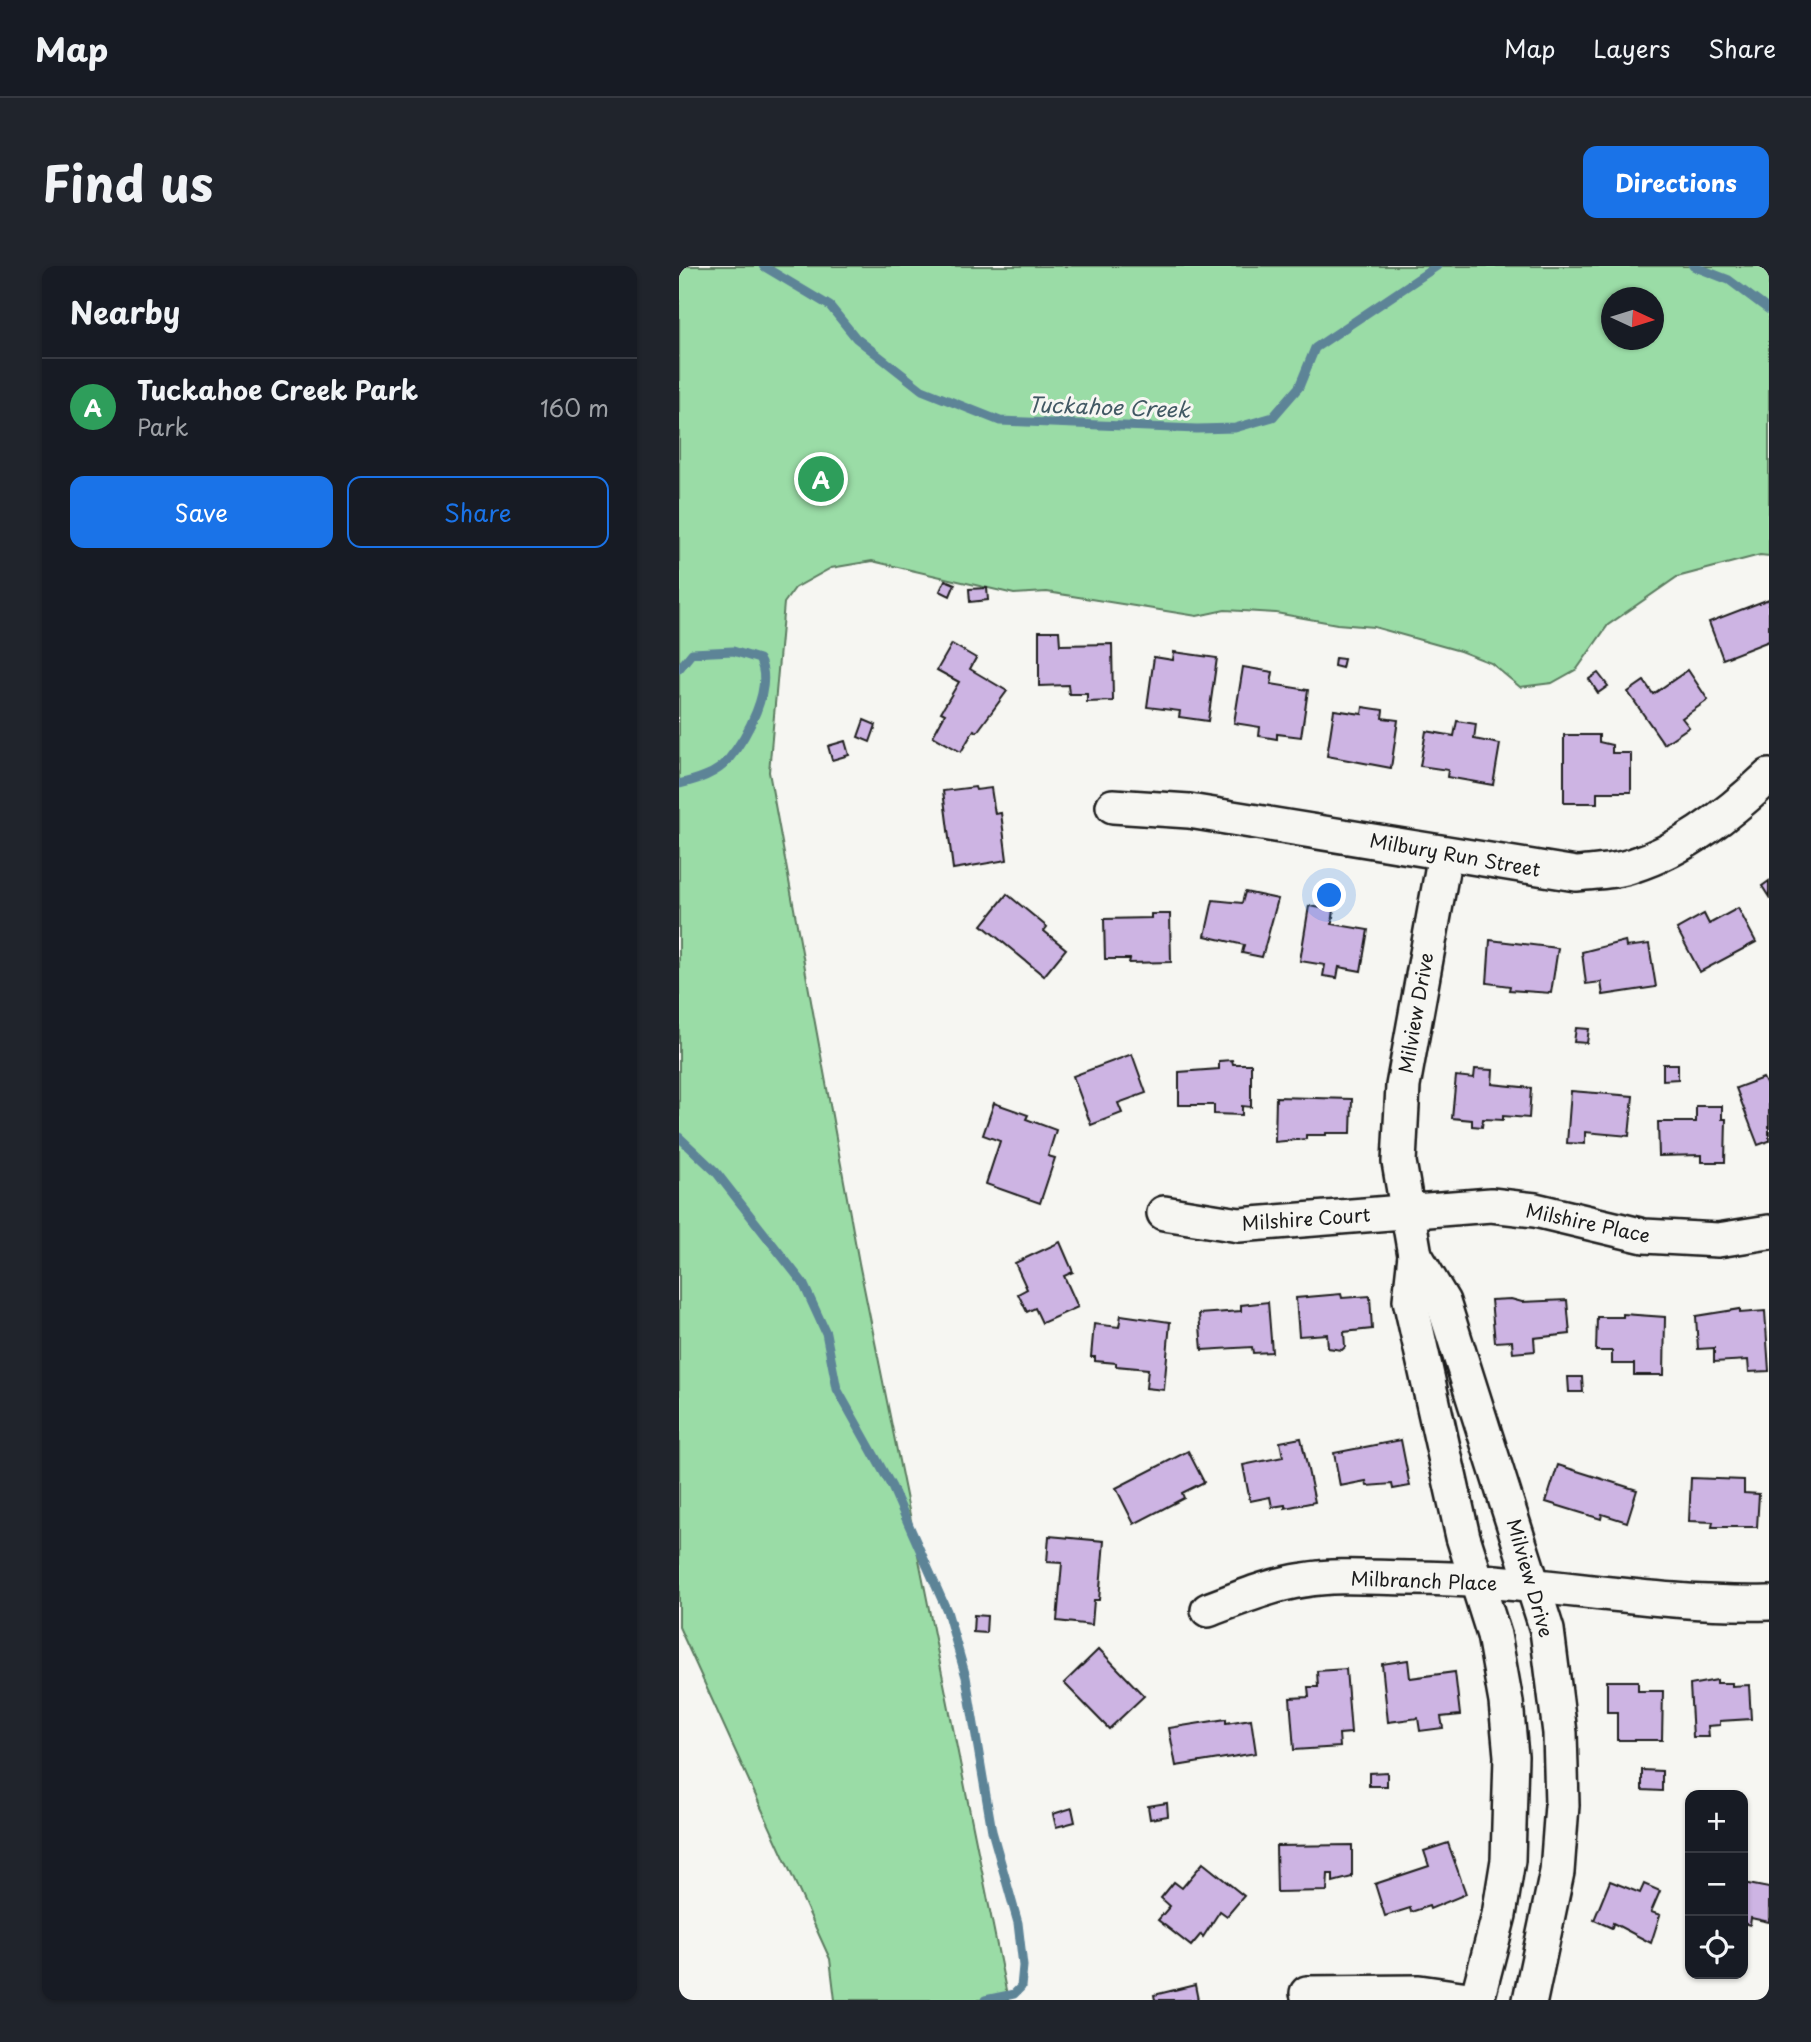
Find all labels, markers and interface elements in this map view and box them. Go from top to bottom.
text: Map [35,23,108,73]
text: Map [1504,30,1555,66]
text: Layers [1593,30,1670,66]
text: Share [1708,30,1776,66]
text: Find us [42,145,213,219]
button: Directions [1583,146,1769,218]
north arrow [1601,287,1664,350]
text: Nearby [70,289,180,334]
text: Tuckahoe Creek Park [137,370,418,409]
water label: Tuckahoe Creek [1028,387,1192,425]
text: A [84,390,102,425]
text: 160 m [540,390,609,425]
text: Park [137,409,188,444]
pin: A [798,453,844,505]
button: Save [70,476,333,548]
button: Share [347,476,609,548]
street label: Milbury Run Street [1368,825,1543,883]
your location [1312,878,1346,912]
street label: Milview Drive [1391,950,1439,1075]
street label: Milshire Place [1523,1195,1653,1249]
street label: Milshire Court [1241,1200,1371,1236]
street label: Milview Drive [1501,1515,1561,1640]
street label: Milbranch Place [1350,1563,1498,1597]
map controls [1685,1790,1748,1979]
button: + [1685,1790,1748,1853]
button: − [1685,1853,1748,1916]
button: locate [1685,1916,1748,1979]

